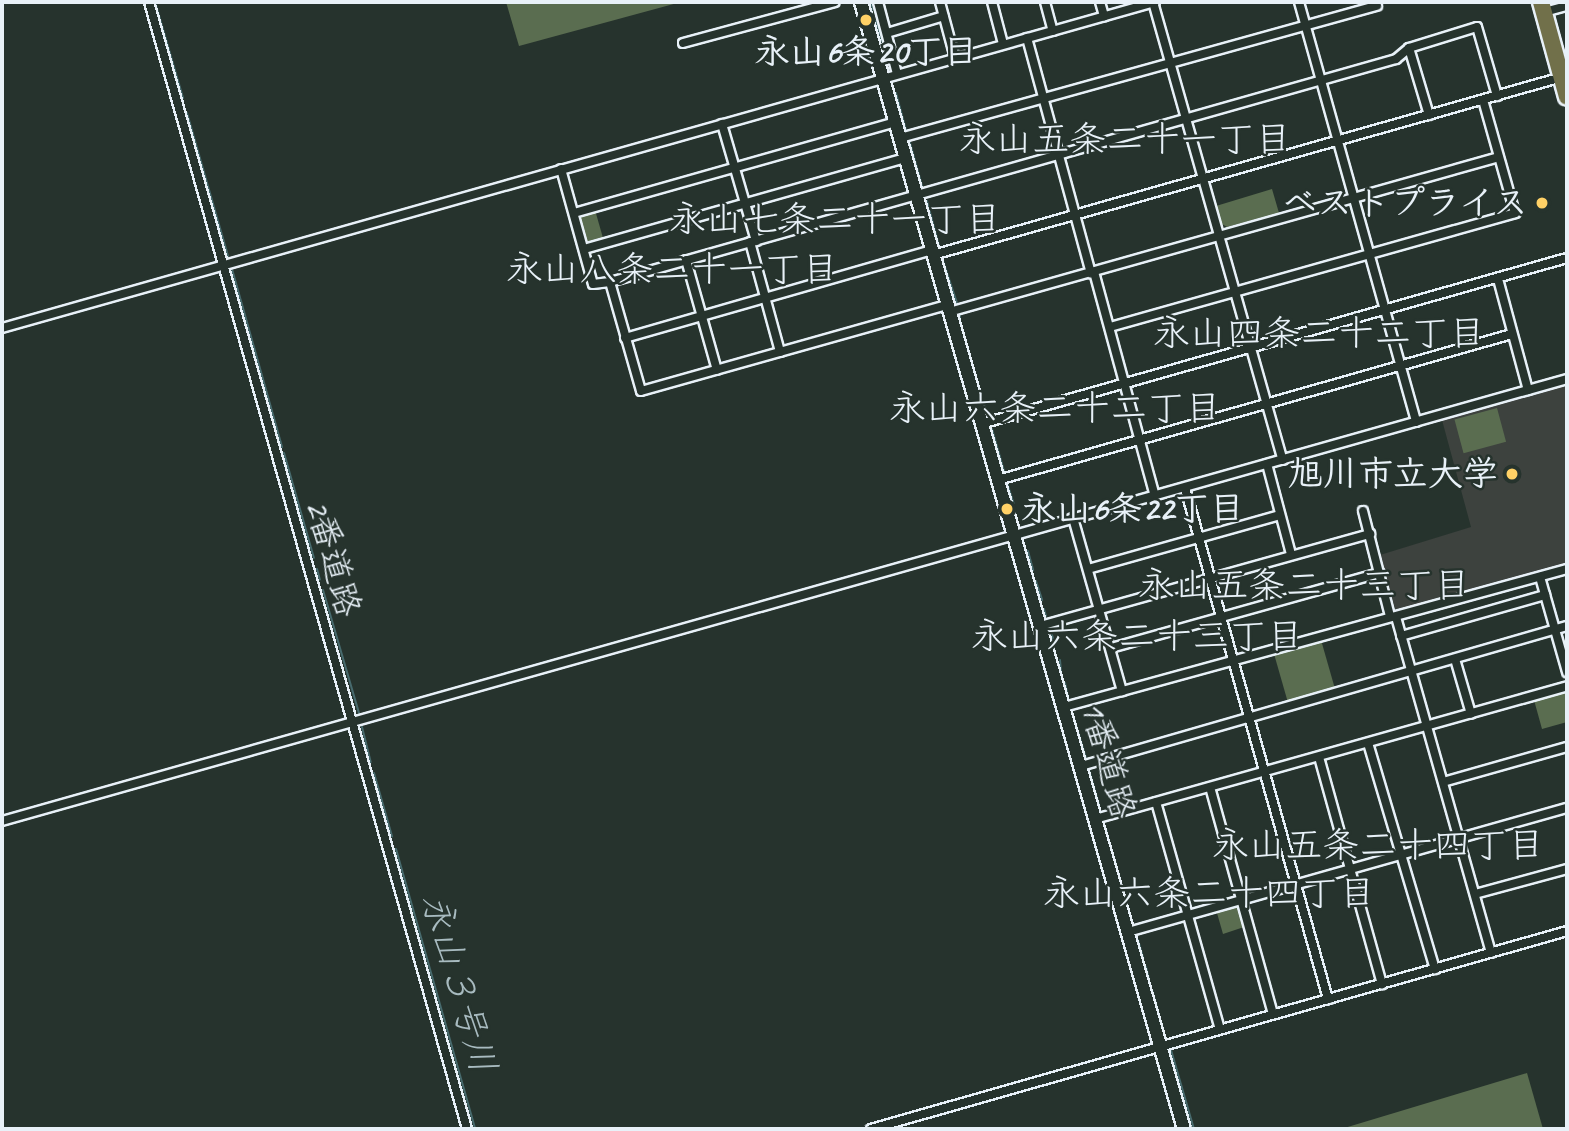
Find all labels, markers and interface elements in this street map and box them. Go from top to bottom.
marker: 永山6条20丁目 [858,12,874,28]
place label: 永山6条20丁目 [755,31,977,73]
district label: 永山五条二十一丁目 [959,117,1291,161]
place label: ベストプライス [1283,182,1528,224]
marker: ベストプライス [1534,195,1550,211]
district label: 永山七条二十一丁目 [669,197,1001,241]
district label: 永山八条二十一丁目 [506,247,838,291]
district label: 永山四条二十二丁目 [1153,311,1485,355]
district label: 永山六条二十二丁目 [889,386,1221,430]
place label: 旭川市立大学 [1288,453,1498,495]
marker: 旭川市立大学 [1504,466,1520,482]
place label: 永山6条22丁目 [1021,488,1244,530]
street label: 2番道路 [296,494,370,622]
marker: 永山6条22丁目 [999,501,1015,517]
district label: 永山五条二十三丁目 [1138,563,1470,607]
district label: 永山六条二十三丁目 [971,614,1303,658]
street label: 1番道路 [1071,696,1145,824]
district label: 永山五条二十四丁目 [1212,823,1544,867]
district label: 永山六条二十四丁目 [1043,871,1375,915]
water label: 永山３号川 [412,888,506,1078]

